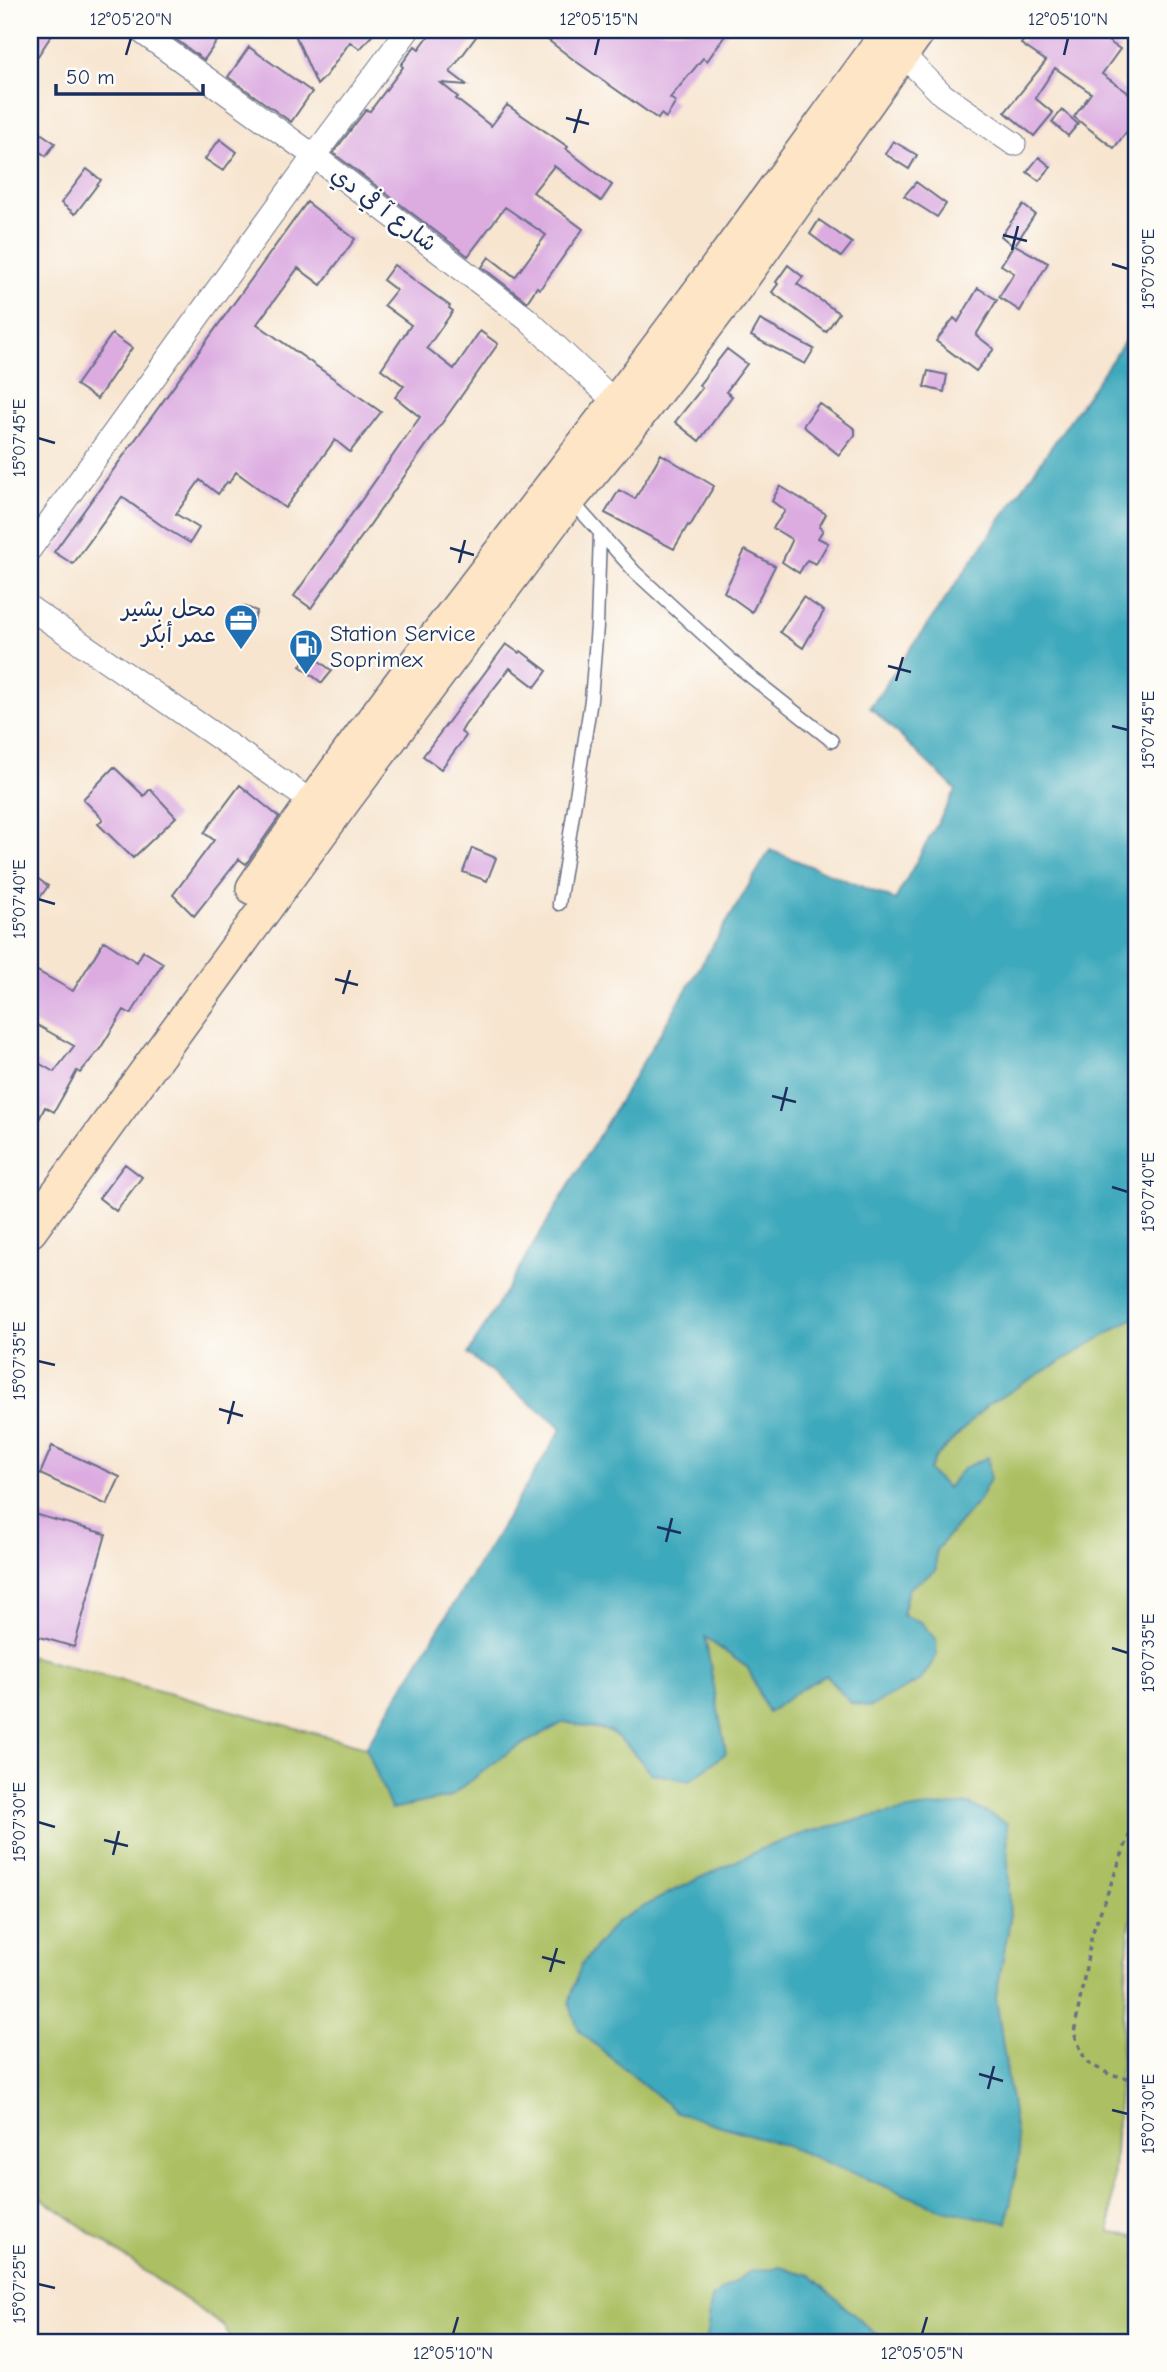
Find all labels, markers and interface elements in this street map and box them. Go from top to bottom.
text: 12°05'20"N [90,9,172,30]
text: 12°05'15"N [560,9,638,30]
text: 12°05'10"N [1028,9,1108,30]
scale bar [56,52,203,96]
text: 50 m [66,65,115,89]
street label: شارع آ في دي [324,160,443,260]
text: 15°07'50"E [1138,228,1159,309]
text: 15°07'45"E [9,399,30,477]
place label: محل بشير عمر أبكر [120,595,216,648]
office icon: محل بشير عمر أبكر [222,602,260,651]
place label: Station Service Soprimex [330,620,476,673]
fuel station icon: Station Service Soprimex [287,627,325,676]
text: 15°07'45"E [1138,691,1159,769]
text: 15°07'40"E [9,859,30,939]
text: 15°07'40"E [1138,1152,1159,1232]
text: 15°07'35"E [9,1321,30,1401]
text: 15°07'35"E [1138,1613,1159,1693]
text: 15°07'30"E [9,1782,30,1862]
text: 15°07'30"E [1138,2074,1159,2154]
text: 15°07'25"E [9,2244,30,2324]
text: 12°05'10"N [413,2343,493,2364]
text: 12°05'05"N [881,2343,963,2364]

